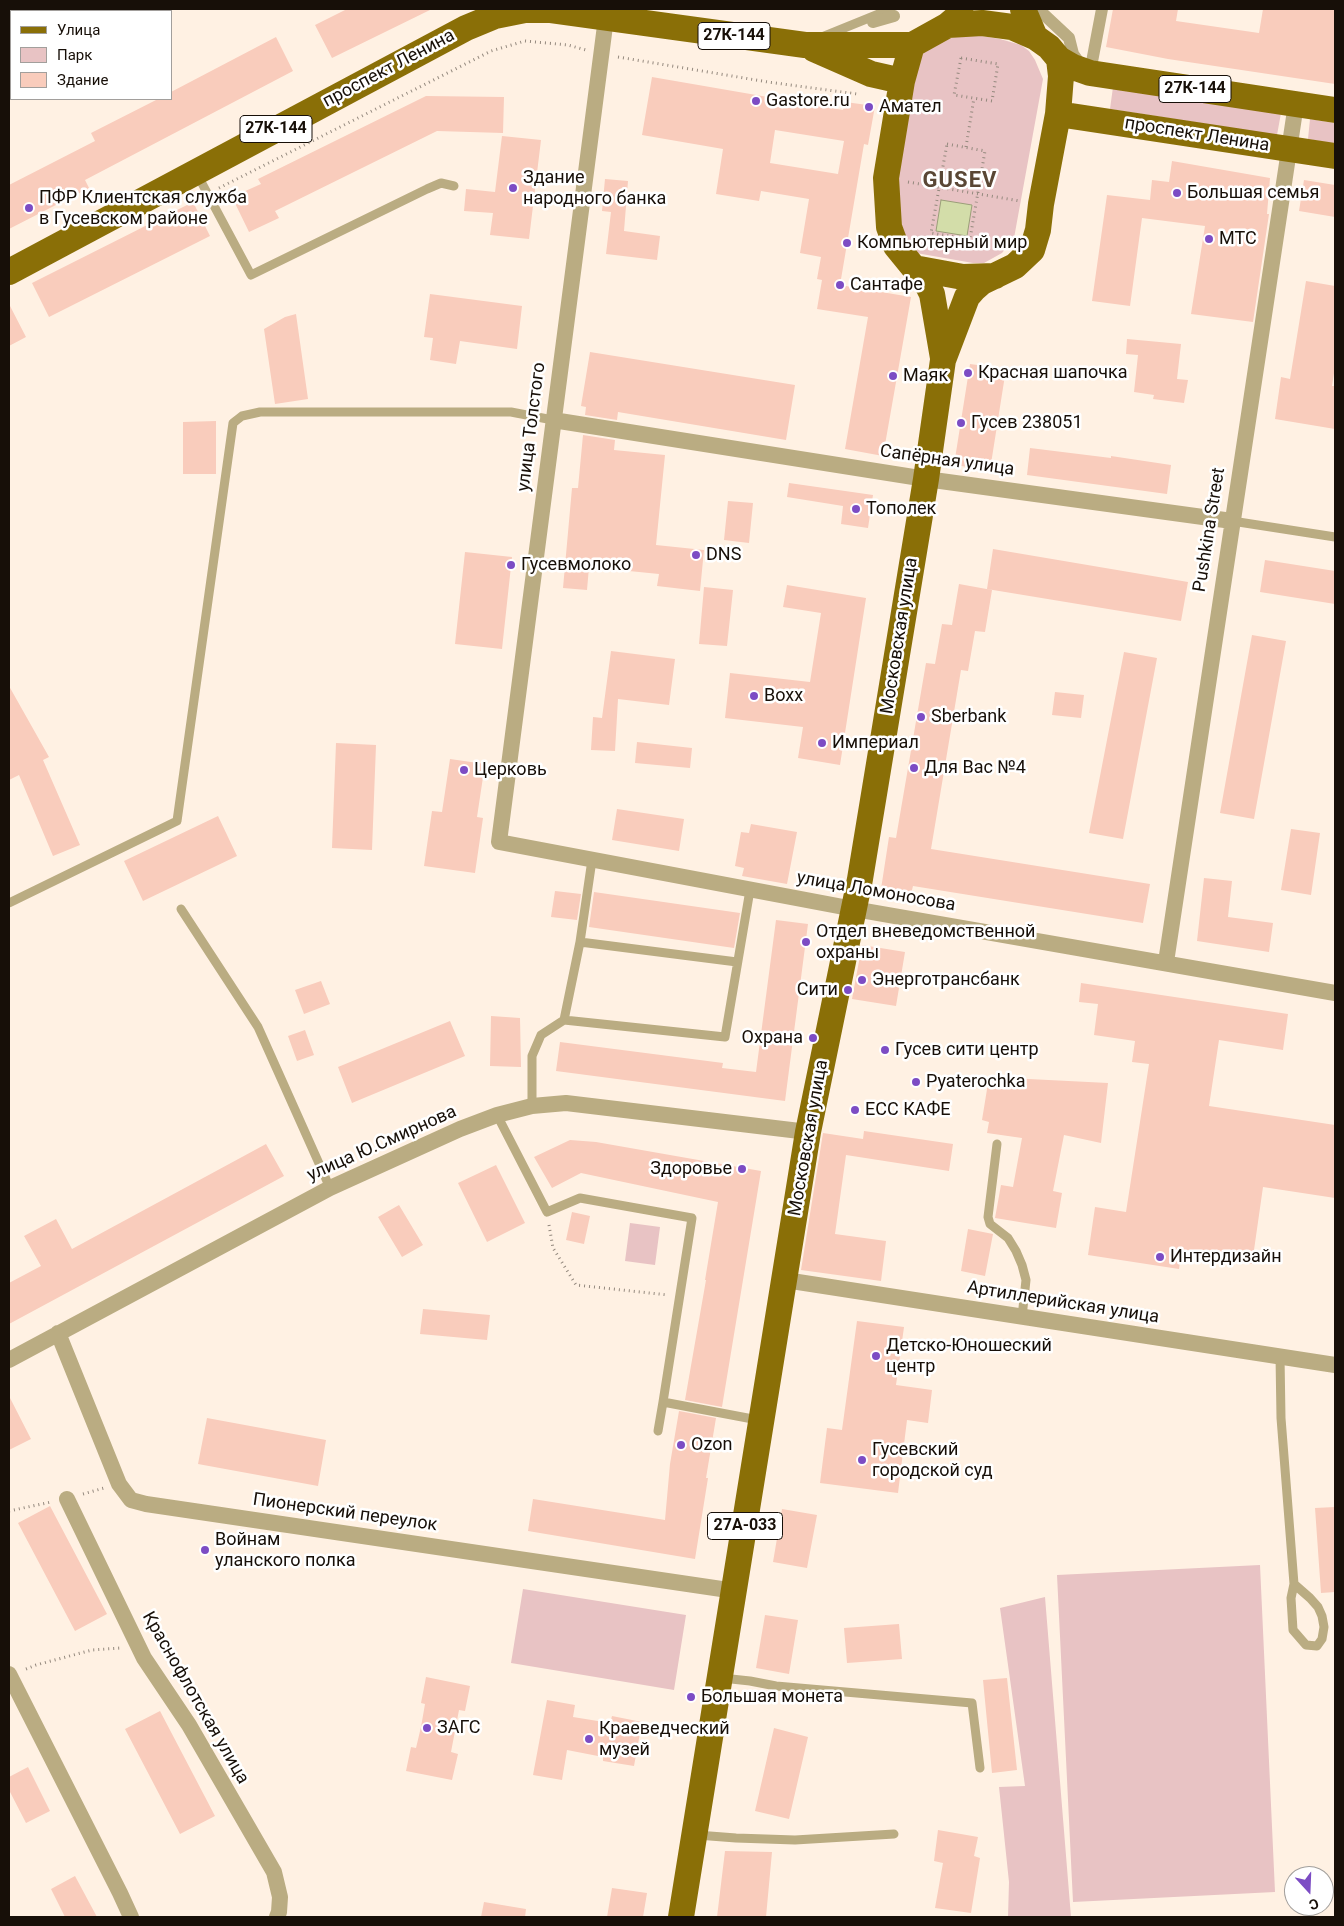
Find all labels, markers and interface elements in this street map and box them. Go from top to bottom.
legend [10,10,172,100]
text: Улица [57,21,100,39]
road number: 27К-144 [698,22,770,50]
street label: проспект Ленина [319,25,459,113]
text: Парк [57,46,92,64]
text: Здание [57,71,108,89]
road number: 27К-144 [1159,76,1231,102]
place label: Gastore.ru [766,90,850,112]
marker: Gastore.ru [750,95,762,107]
place label: Амател [879,96,942,118]
marker: Амател [863,101,875,113]
street label: проспект Ленина [1123,113,1271,157]
road number: 27К-144 [240,116,312,142]
place label: Здание народного банка [523,167,666,210]
district label: GUSEV [922,168,998,194]
marker: Здание народного банка [507,182,519,194]
place label: Большая семья [1187,182,1319,204]
place label: ПФР Клиентская служба в Гусевском районе [39,187,247,230]
marker: Большая семья [1171,187,1183,199]
marker: ПФР Клиентская служба в Гусевском районе [23,202,35,214]
place label: МТС [1219,228,1257,250]
place label: Компьютерный мир [857,232,1027,254]
marker: МТС [1203,233,1215,245]
marker: Компьютерный мир [841,237,853,249]
place label: Сантафе [850,274,923,296]
marker: Сантафе [834,279,846,291]
street label: улица Толстого [513,361,551,493]
place label: Красная шапочка [978,362,1128,384]
place label: Маяк [903,365,948,387]
marker: Красная шапочка [962,367,974,379]
marker: Маяк [887,370,899,382]
place label: Гусев 238051 [971,412,1083,434]
marker: Гусев 238051 [955,417,967,429]
street label: Сапёрная улица [878,441,1016,481]
street label: Pushkina Street [1190,466,1230,594]
place label: Тополек [866,498,936,520]
marker: Тополек [850,503,862,515]
place label: DNS [706,544,741,566]
marker: DNS [690,549,702,561]
place label: Гусевмолоко [521,554,631,576]
street label: Московская улица [877,556,923,716]
marker: Гусевмолоко [505,559,517,571]
place label: Boxx [764,685,803,707]
marker: Boxx [748,690,760,702]
place label: Sberbank [931,706,1006,728]
marker: Sberbank [915,711,927,723]
place label: Империал [832,732,919,754]
marker: Империал [816,737,828,749]
place label: Для Вас №4 [924,757,1026,779]
place label: Церковь [474,759,547,781]
marker: Для Вас №4 [908,762,920,774]
marker: Церковь [458,764,470,776]
street label: улица Ломоносова [795,867,957,917]
place label: Отдел вневедомственной охраны [816,921,1035,964]
marker: Отдел вневедомственной охраны [800,936,812,948]
place label: Энерготрансбанк [872,969,1020,991]
marker: Энерготрансбанк [856,974,868,986]
place label: Сити [797,979,838,1001]
marker: Сити [842,984,854,996]
place label: Охрана [742,1027,803,1049]
marker: Охрана [807,1032,819,1044]
place label: Гусев сити центр [895,1039,1039,1061]
marker: Гусев сити центр [879,1044,891,1056]
street label: Московская улица [785,1058,833,1218]
place label: Pyaterochka [926,1071,1026,1093]
marker: Pyaterochka [910,1076,922,1088]
place label: ЕСС КАФЕ [865,1099,951,1121]
street label: улица Ю.Смирнова [304,1101,460,1187]
marker: ЕСС КАФЕ [849,1104,861,1116]
place label: Здоровье [650,1158,732,1180]
marker: Здоровье [736,1163,748,1175]
place label: Интердизайн [1170,1246,1282,1268]
marker: Интердизайн [1154,1251,1166,1263]
street label: Артиллерийская улица [965,1277,1161,1329]
place label: Детско-Юношеский центр [886,1335,1052,1378]
marker: Детско-Юношеский центр [870,1350,882,1362]
place label: Ozon [691,1434,732,1456]
marker: Ozon [675,1439,687,1451]
place label: Гусевский городской суд [872,1439,993,1482]
marker: Гусевский городской суд [856,1454,868,1466]
street label: Пионерский переулок [251,1489,439,1537]
road number: 27А-033 [708,1512,782,1540]
place label: Войнам уланского полка [215,1529,356,1572]
marker: Войнам уланского полка [199,1544,211,1556]
street label: Краснофлотская улица [137,1608,253,1788]
place label: Большая монета [701,1686,843,1708]
marker: Большая монета [685,1691,697,1703]
place label: ЗАГС [437,1717,481,1739]
place label: Краеведческий музей [599,1718,730,1760]
marker: ЗАГС [421,1722,433,1734]
marker: Краеведческий музей [583,1733,595,1745]
north arrow [1284,1866,1334,1916]
text: С [1307,1895,1321,1913]

